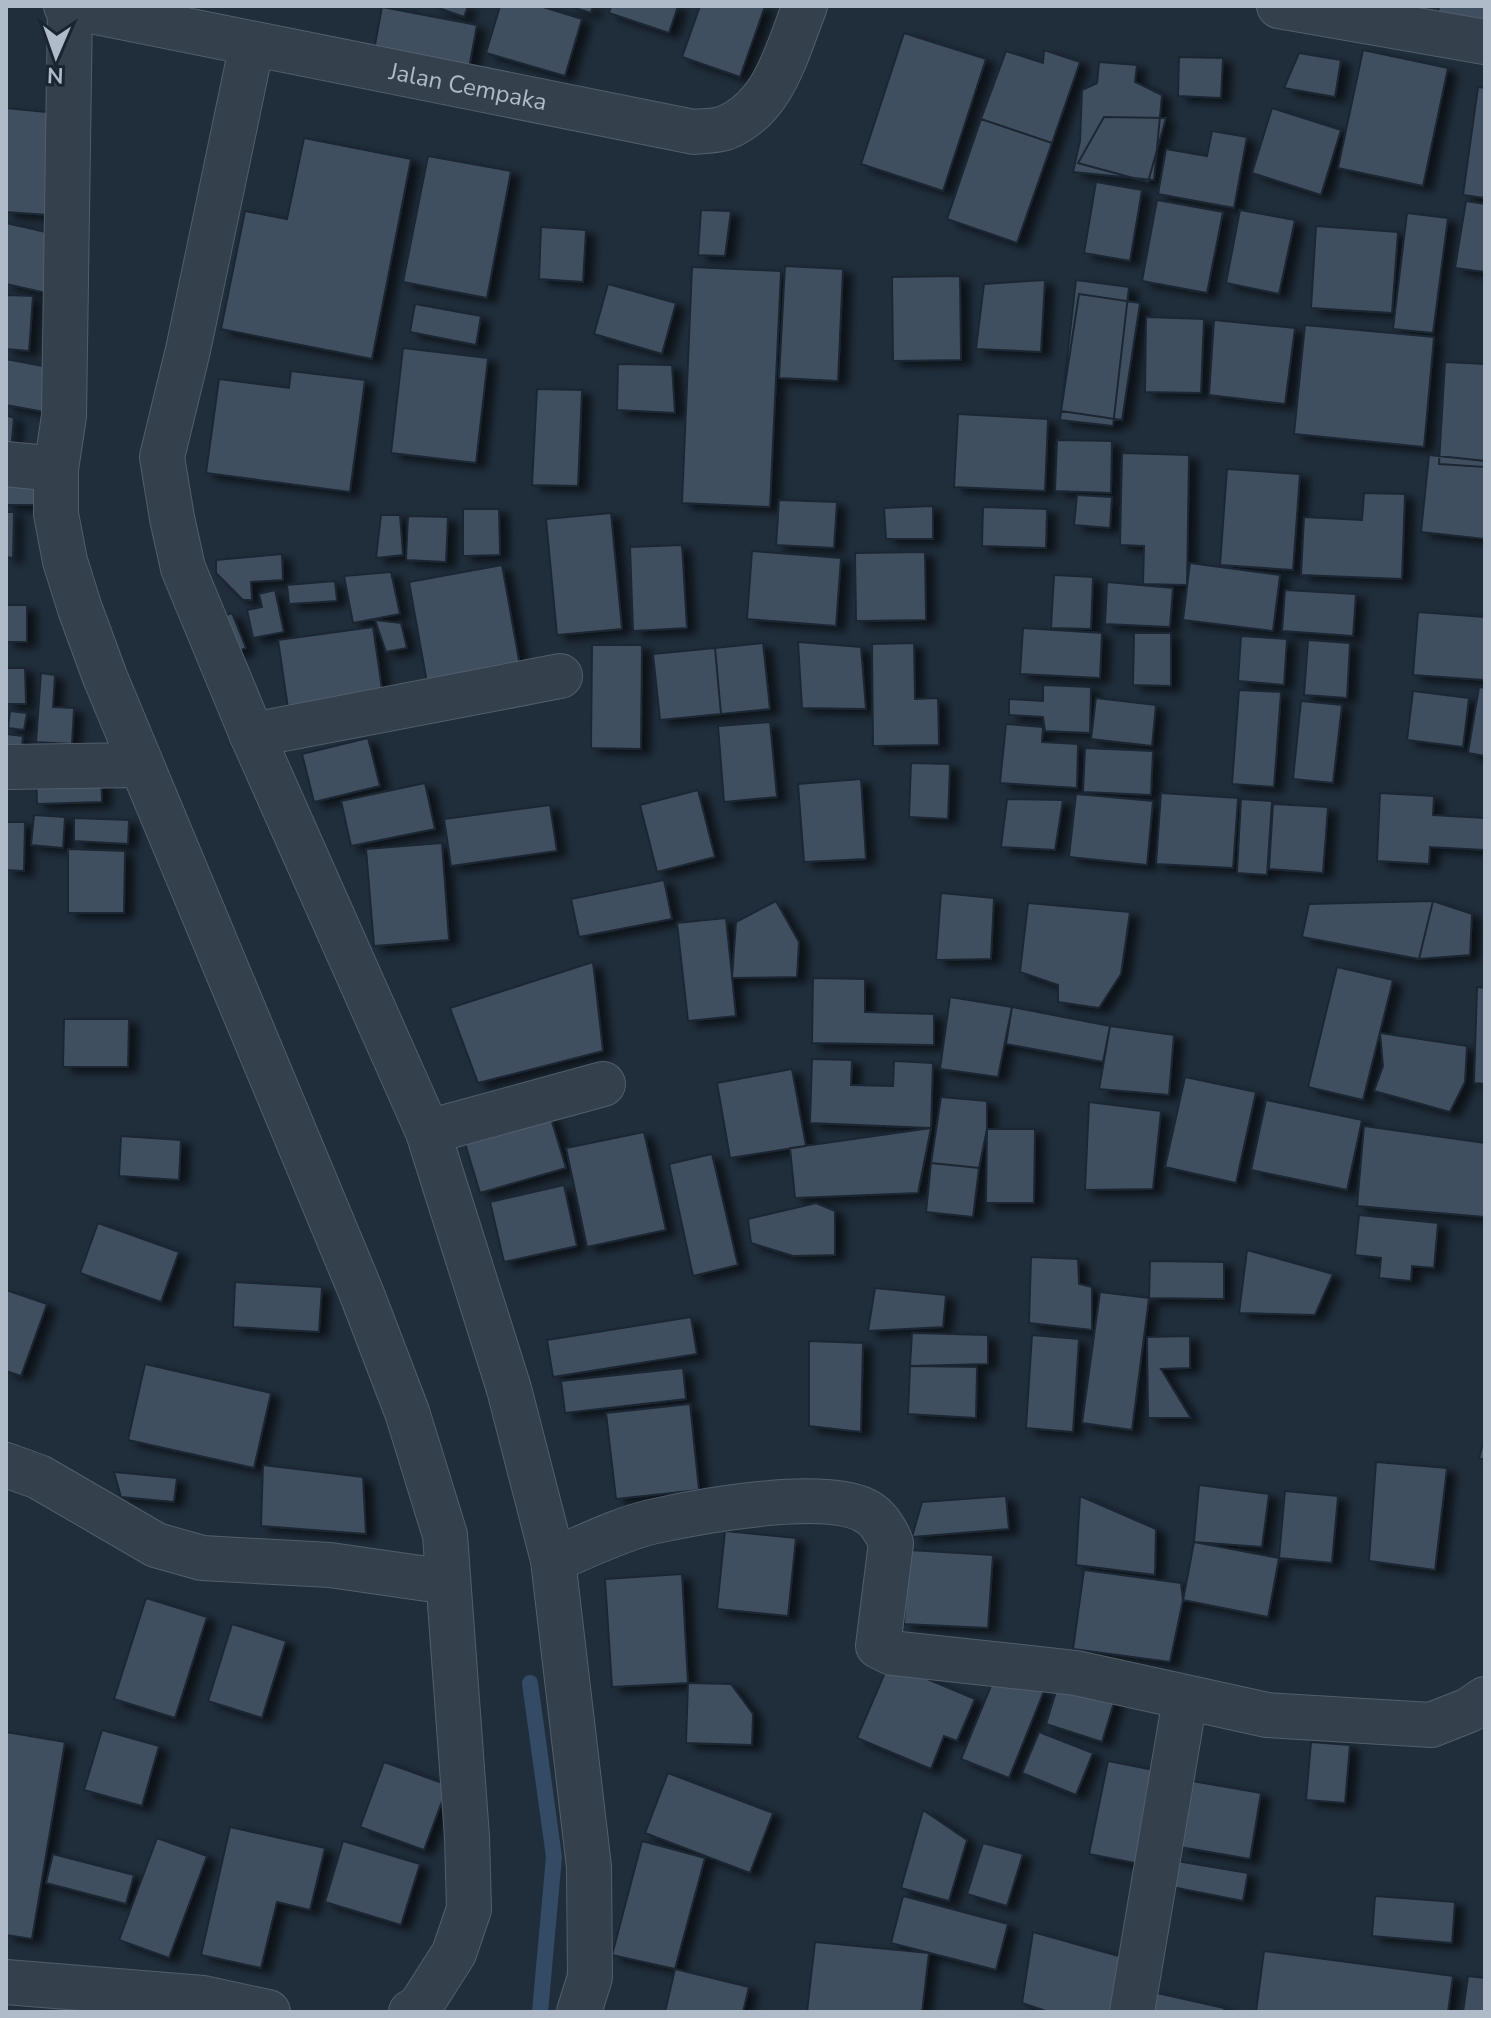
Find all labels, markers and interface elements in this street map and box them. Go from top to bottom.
north arrow [16,16,96,96]
street label: Jalan Cempaka [385,55,550,118]
text: N [47,60,64,90]

